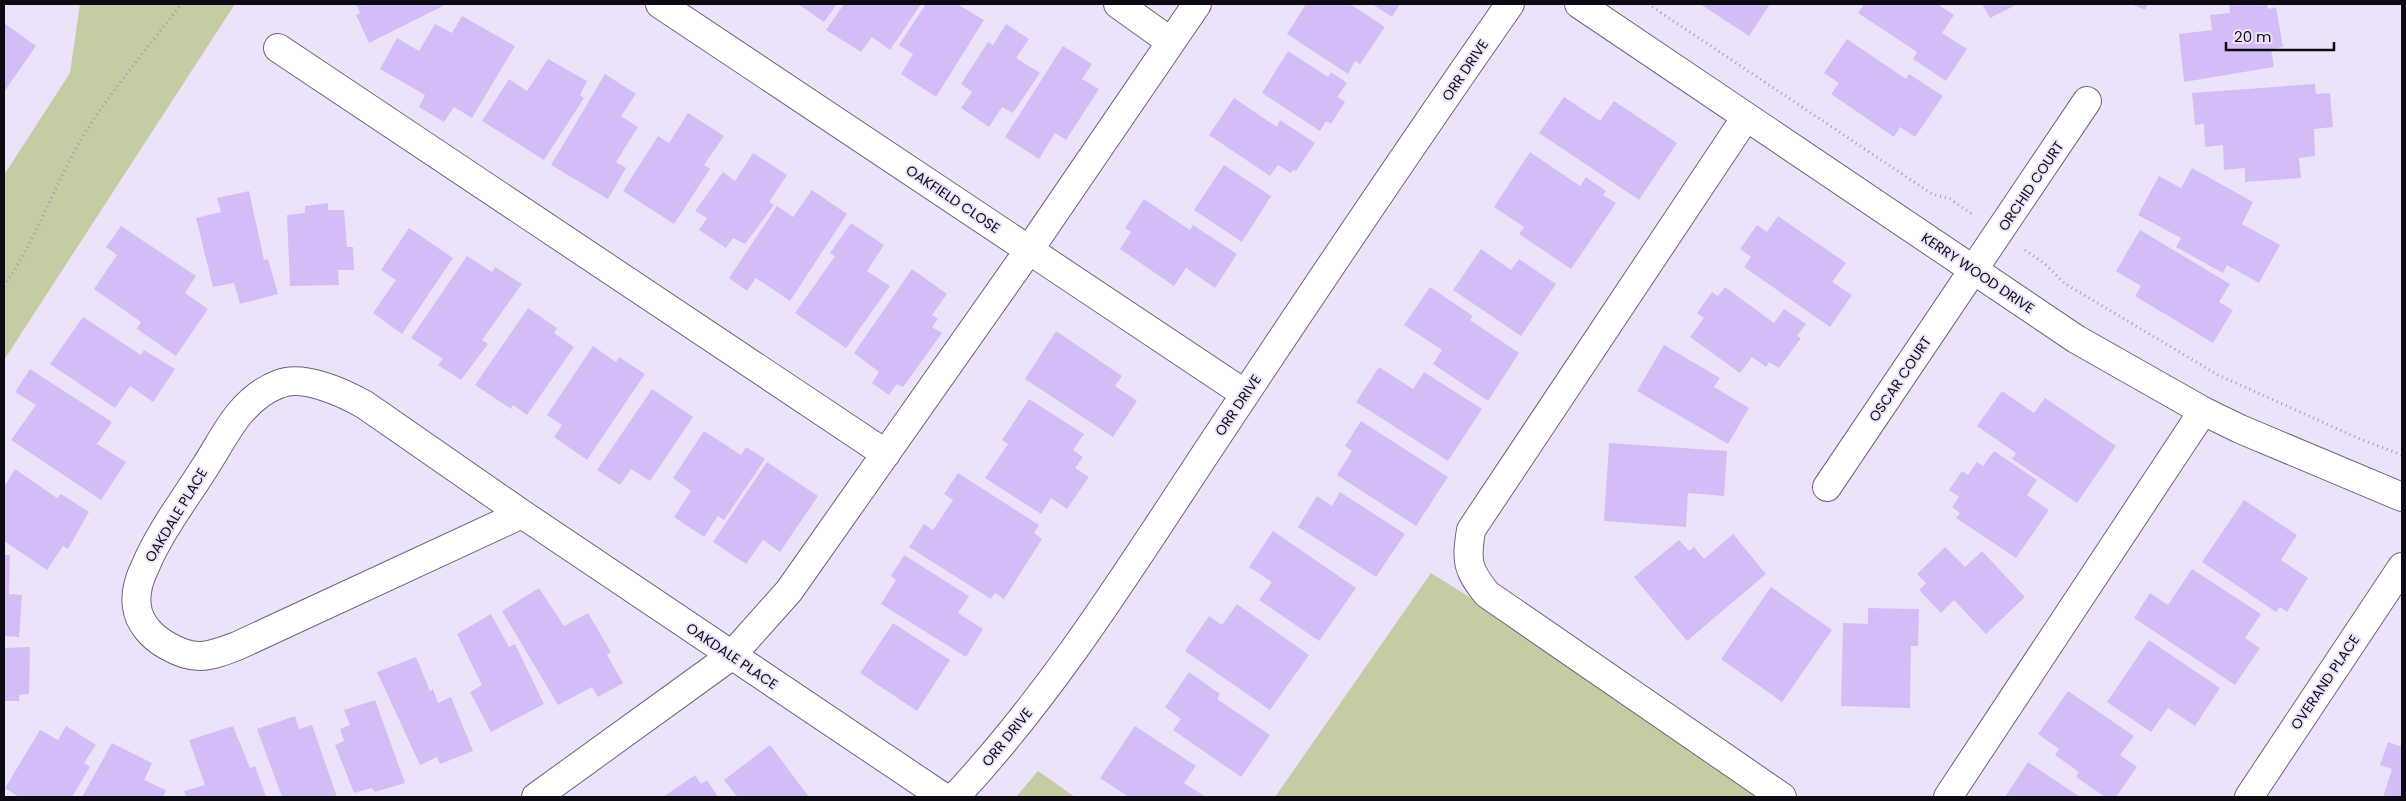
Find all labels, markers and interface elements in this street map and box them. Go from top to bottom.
scale bar [2226,20,2334,52]
text: 20 m [2234,26,2272,47]
street label: ORR DRIVE [1437,35,1493,105]
street label: ORCHID COURT [1994,137,2069,235]
street label: OAKFIELD CLOSE [902,160,1004,238]
street label: KERRY WOOD DRIVE [1918,228,2038,318]
street label: OSCAR COURT [1864,332,1936,426]
street label: ORR DRIVE [1210,370,1266,440]
street label: OAKDALE PLACE [140,464,212,566]
street label: OAKDALE PLACE [682,618,782,694]
street label: OVERAND PLACE [2286,631,2364,733]
street label: ORR DRIVE [977,703,1037,771]

